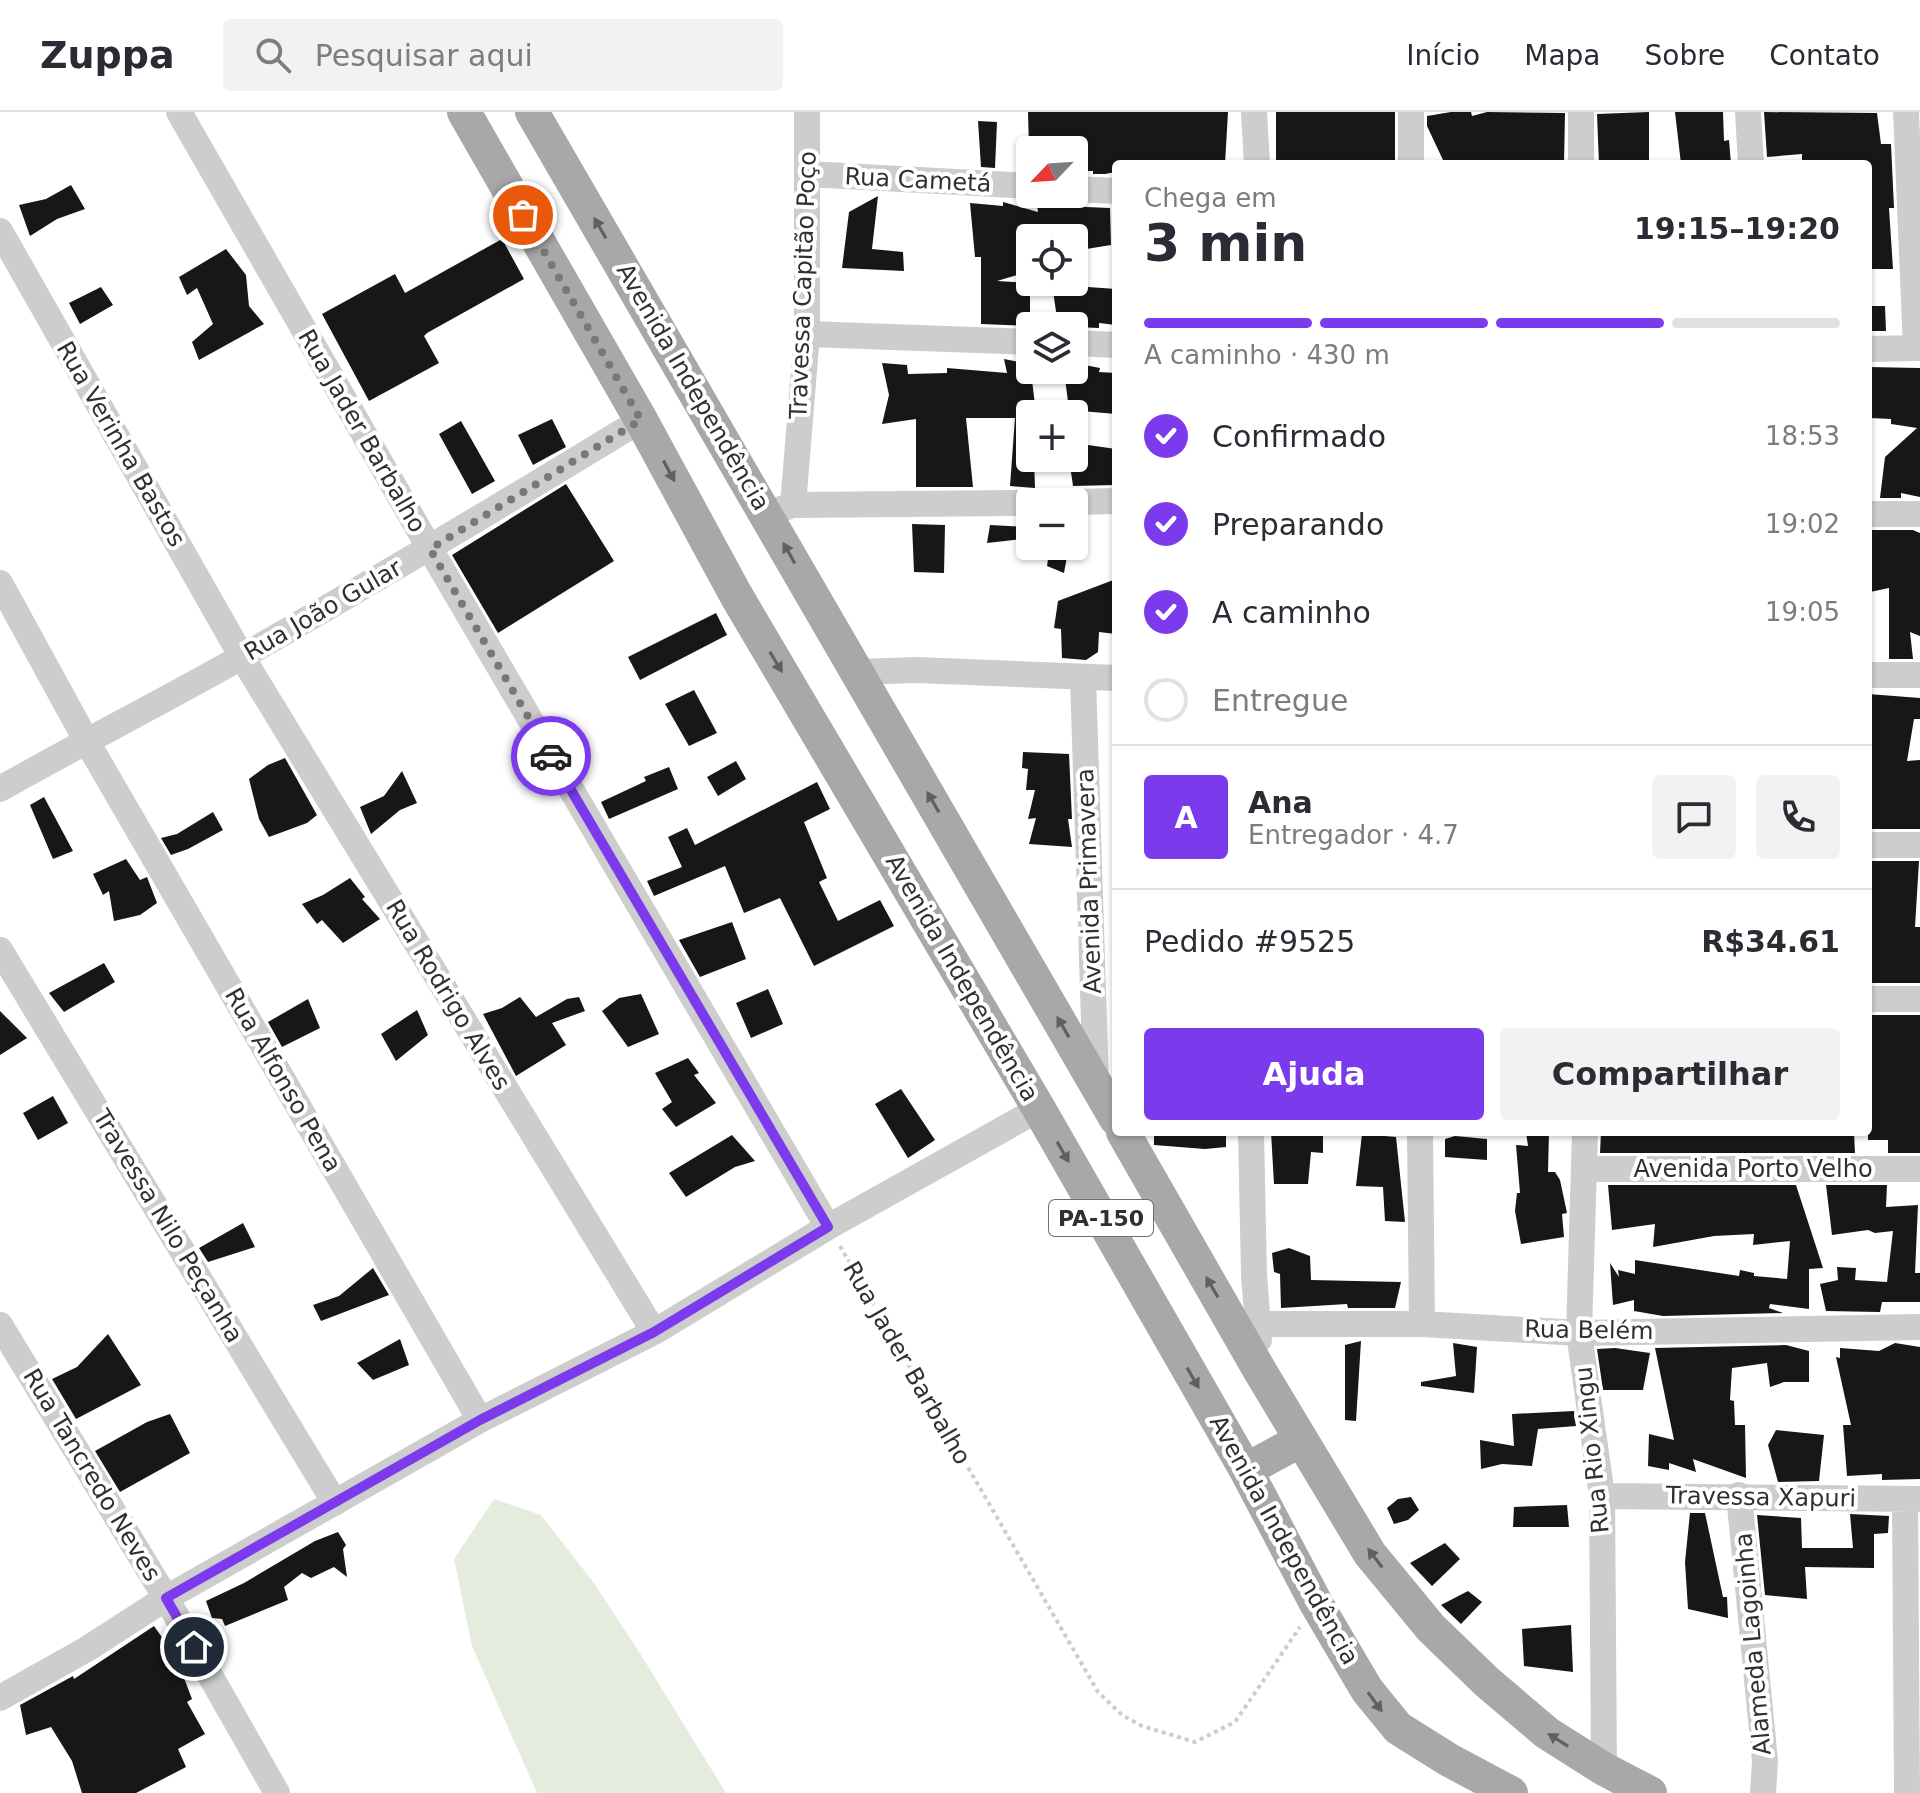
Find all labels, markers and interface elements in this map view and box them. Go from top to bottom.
search box [223,19,783,91]
text: Zuppa [40,33,175,77]
icon: search [251,33,295,77]
text: Pesquisar aqui [315,38,533,73]
text: Início [1406,39,1480,72]
text: Mapa [1524,39,1601,72]
text: Sobre [1645,39,1725,72]
text: Contato [1769,39,1880,72]
north arrow [1016,136,1088,208]
map controls [1016,136,1088,560]
street label: Travessa Capitão Poço [784,151,822,420]
street label: Rua Cametá [844,162,992,198]
pin [489,181,557,249]
text: Chega em [1144,183,1277,213]
icon: bag [501,193,545,237]
text: 19:15–19:20 [1634,211,1840,246]
text: 3 min [1144,213,1307,273]
one-way arrow [593,217,607,239]
button: locate [1016,224,1088,296]
street label: Avenida Independência [611,258,775,516]
button: layers [1016,312,1088,384]
street label: Rua Jader Barbalho [292,324,432,538]
street label: Rua Verinha Bastos [51,337,191,551]
text: A caminho · 430 m [1144,340,1390,370]
button: + [1016,400,1088,472]
icon: check [1144,414,1188,458]
text: Confirmado [1212,419,1386,454]
text: 18:53 [1765,421,1840,451]
one-way arrow [662,460,676,483]
button: − [1016,488,1088,560]
icon: check [1144,502,1188,546]
text: Preparando [1212,507,1384,542]
text: 19:02 [1765,509,1840,539]
one-way arrow [782,541,796,564]
street label: Rua João Gular [239,554,407,666]
icon: check [1144,590,1188,634]
text: A caminho [1212,595,1371,630]
text: 19:05 [1765,597,1840,627]
one-way arrow [769,651,783,673]
text: Entregue [1212,683,1348,718]
courier [511,716,591,796]
icon: car [529,734,573,778]
street label: Avenida Primavera [1071,768,1107,994]
button: chat [1652,775,1736,859]
button: phone [1756,775,1840,859]
text: Ana [1248,785,1313,820]
one-way arrow [926,791,940,814]
text: A [1174,800,1198,835]
text: Entregador · 4.7 [1248,820,1459,850]
street label: Avenida Independência [880,849,1044,1107]
street label: Rua Rodrigo Alves [380,895,516,1095]
text: Pedido #9525 [1144,924,1355,959]
text: R$34.61 [1701,924,1840,959]
street label: Rua Alfonso Pena [219,983,347,1177]
one-way arrow [1057,1016,1071,1038]
button: Ajuda [1144,1028,1484,1120]
button: Compartilhar [1500,1028,1840,1120]
street label: Travessa Nilo Peçanha [87,1103,249,1348]
one-way arrow [1056,1141,1070,1163]
street label: Avenida Porto Velho [1633,1155,1873,1183]
road number: PA-150 [1049,1200,1153,1236]
street label: Rua Jader Barbalho [837,1256,977,1470]
one-way arrow [1205,1276,1219,1298]
street label: Rua Belém [1524,1315,1654,1345]
street label: Rua Tancredo Neves [17,1364,167,1586]
street label: Rua Rio Xingu [1569,1365,1615,1535]
one-way arrow [1186,1367,1200,1389]
street label: Avenida Independência [1204,1410,1364,1670]
street label: Travessa Xapuri [1665,1481,1856,1513]
street label: Alameda Lagoinha [1729,1532,1777,1756]
one-way arrow [1367,1548,1383,1568]
pin [160,1613,228,1681]
icon: home [172,1625,216,1669]
one-way arrow [1367,1691,1383,1712]
one-way arrow [1548,1733,1569,1748]

